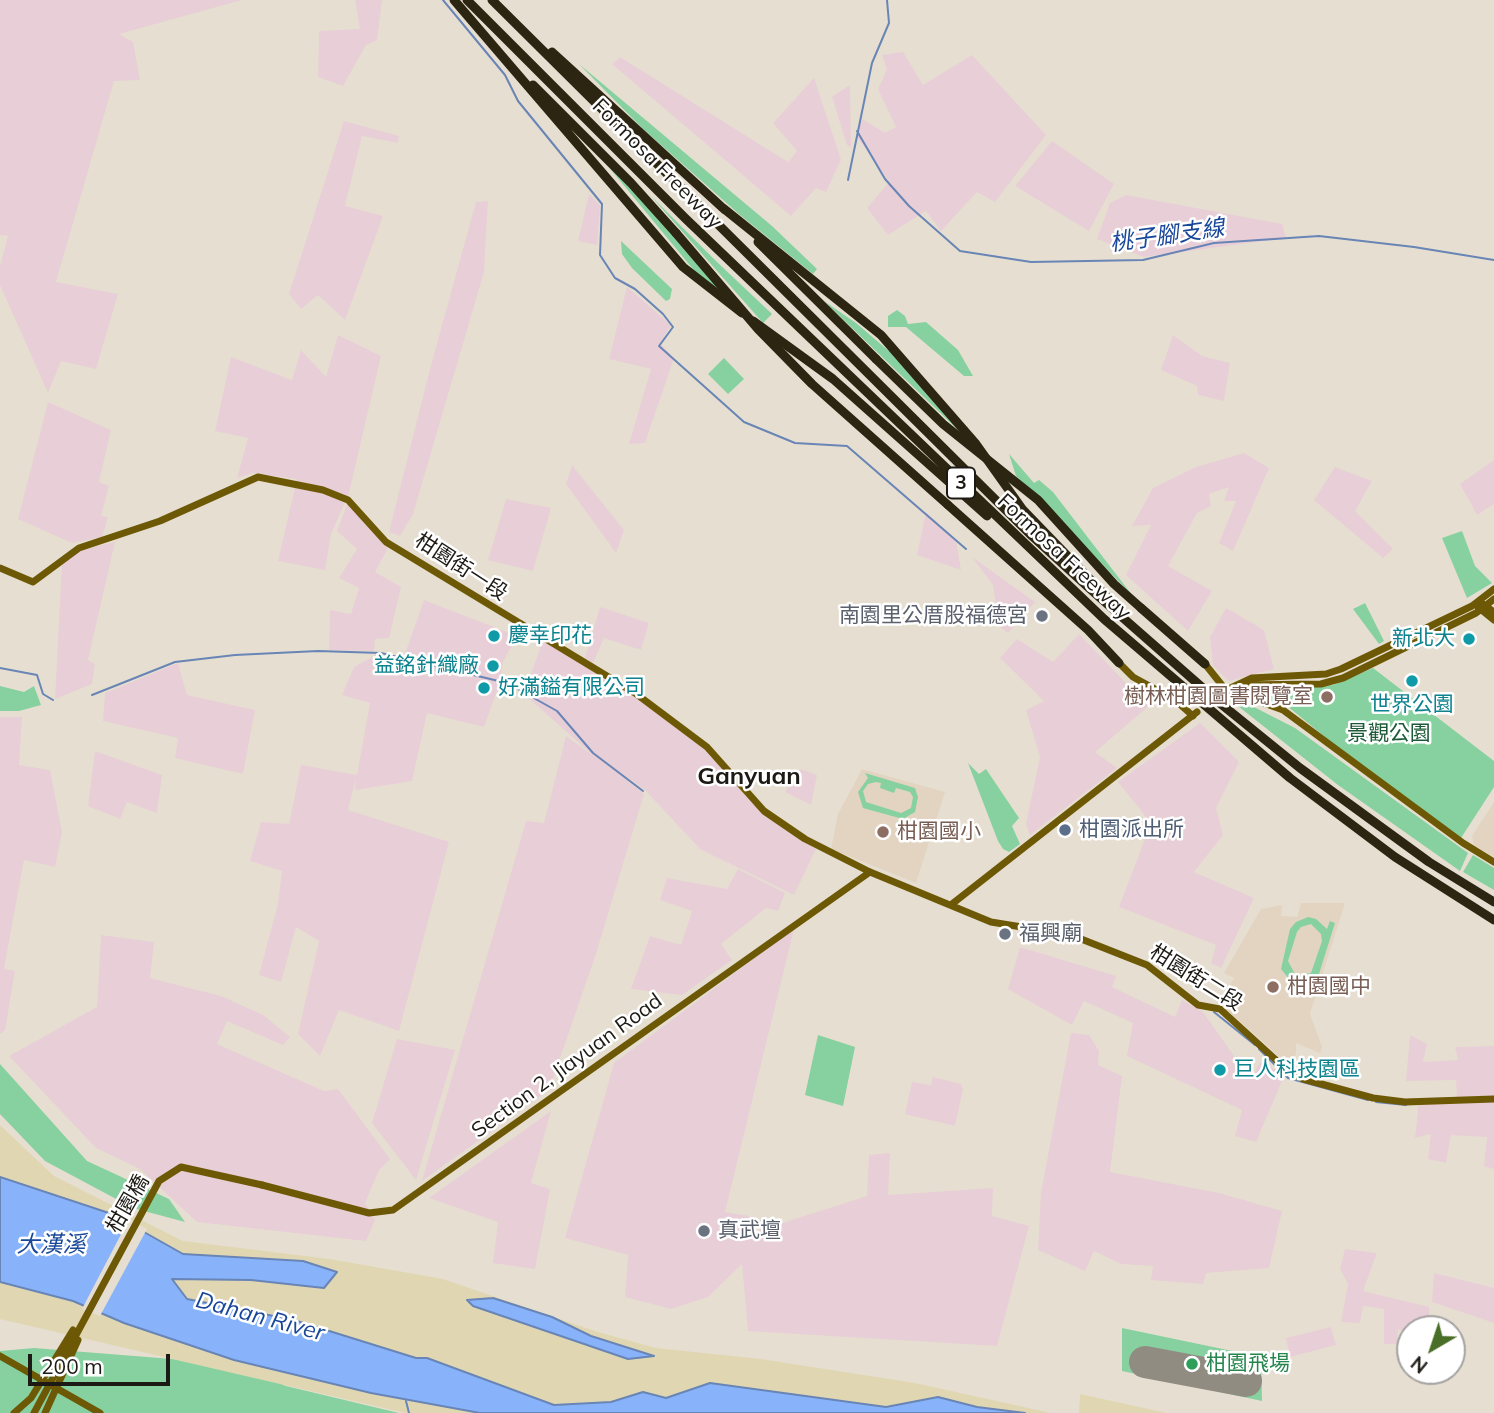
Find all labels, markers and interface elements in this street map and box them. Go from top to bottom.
street label: Formosa Freeway [587,94,727,234]
water label: 桃子腳支線 [1108,214,1226,258]
road number: 3 [947,468,975,498]
street label: Formosa Freeway [992,489,1136,625]
street label: 柑園街一段 [410,528,512,606]
place label: 南園里公厝股福德宮 [839,603,1028,629]
marker: 南園里公厝股福德宮 [1034,608,1050,624]
place label: 慶幸印花 [508,623,592,649]
place label: 新北大 [1392,626,1455,652]
marker: 慶幸印花 [486,628,502,644]
marker: 新北大 [1461,631,1477,647]
place label: 益銘針織廠 [374,653,479,679]
marker: 益銘針織廠 [485,658,501,674]
marker: 世界公園 [1404,673,1420,689]
place label: 好滿鎰有限公司 [498,675,645,701]
marker: 好滿鎰有限公司 [476,680,492,696]
place label: 樹林柑園圖書閱覽室 [1124,684,1313,710]
marker: 樹林柑園圖書閱覽室 [1319,689,1335,705]
place label: 世界公園 [1370,692,1454,718]
park label: 景觀公園 [1347,721,1431,747]
district label: Ganyuan [697,763,801,791]
place label: 柑園派出所 [1079,817,1184,843]
place label: 柑園國小 [897,819,981,845]
marker: 柑園派出所 [1057,822,1073,838]
marker: 柑園國小 [875,824,891,840]
place label: 福興廟 [1019,921,1082,947]
marker: 福興廟 [997,926,1013,942]
street label: 柑園街二段 [1145,939,1247,1017]
place label: 柑園國中 [1287,974,1371,1000]
marker: 柑園國中 [1265,979,1281,995]
street label: Section 2, Jiayuan Road [467,988,667,1144]
place label: 巨人科技園區 [1234,1057,1360,1083]
marker: 巨人科技園區 [1212,1062,1228,1078]
street label: 柑園橋 [101,1170,155,1238]
place label: 真武壇 [718,1218,781,1244]
marker: 真武壇 [696,1223,712,1239]
water label: 大漢溪 [17,1231,85,1259]
water label: Dahan River [193,1287,327,1347]
north arrow [1396,1315,1466,1385]
scale bar [32,1340,173,1384]
place label: 柑園飛場 [1206,1351,1290,1377]
text: N [1406,1351,1432,1379]
text: 200 m [41,1353,103,1379]
marker: 柑園飛場 [1184,1356,1200,1372]

